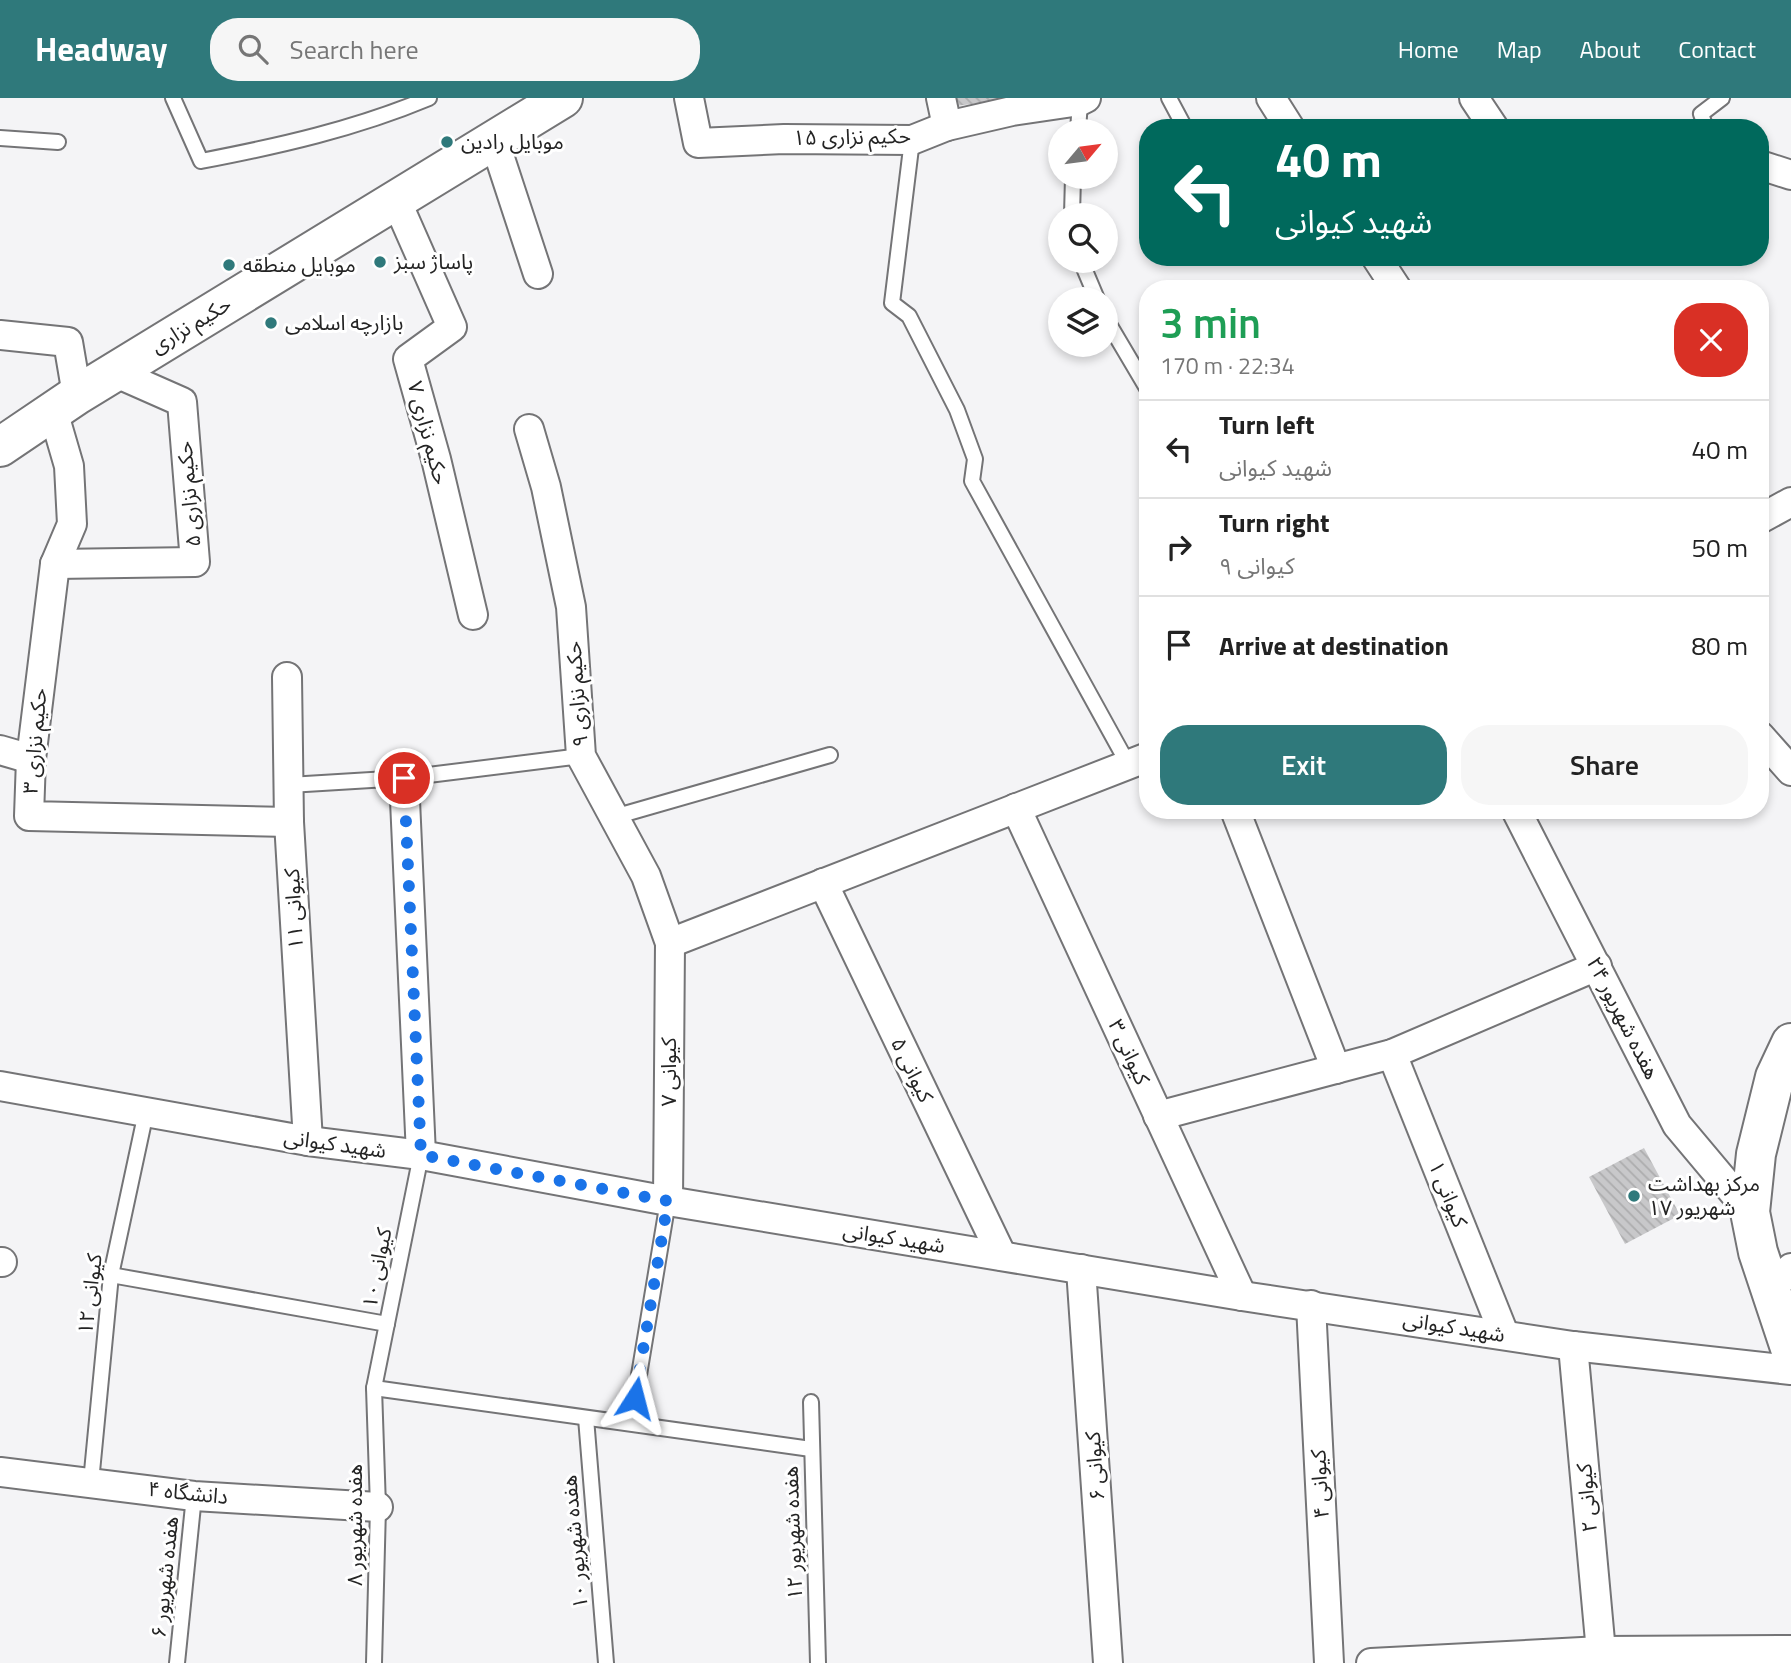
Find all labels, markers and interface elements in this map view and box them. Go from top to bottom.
search box [210,18,700,81]
text: Headway [35,24,168,74]
icon: search [234,30,272,68]
text: Search here [290,30,419,69]
text: Home [1398,31,1459,67]
text: Map [1497,31,1542,67]
text: About [1580,31,1640,67]
text: Contact [1678,31,1756,67]
street label: حکیم نزاری ۱۵ [793,119,911,153]
north arrow [1048,119,1118,189]
map controls [1048,119,1118,357]
text: 40 m [1275,121,1382,196]
place label: موبایل رادین [461,125,564,157]
marker: موبایل رادین [439,134,455,150]
icon: left [1160,147,1251,238]
text: شهید کیوانی [1275,197,1432,245]
button: search [1048,203,1118,273]
place label: پاساژ سبز [393,245,473,277]
place label: موبایل منطقه [243,248,356,280]
marker: پاساژ سبز [372,254,388,270]
marker: موبایل منطقه [221,257,237,273]
street label: حکیم نزاری [144,287,237,361]
button: layers [1048,287,1118,357]
text: 3 min [1160,290,1261,354]
button: close [1674,303,1748,377]
place label: بازارچه اسلامی [285,306,404,338]
marker: بازارچه اسلامی [263,315,279,331]
text: 170 m · 22:34 [1160,348,1295,383]
street label: حکیم نزاری ۷ [400,377,458,488]
text: Turn left [1219,405,1314,444]
icon: left [1160,430,1198,468]
text: 40 m [1691,430,1748,469]
street label: حکیم نزاری ۵ [167,440,209,548]
text: شهید کیوانی [1219,450,1332,485]
text: Turn right [1219,503,1330,542]
icon: right [1160,528,1198,566]
text: 50 m [1691,528,1748,567]
text: کیوانی ۹ [1219,548,1295,583]
icon: arrive [1160,626,1198,664]
text: Arrive at destination [1219,626,1449,665]
text: 80 m [1691,626,1748,665]
street label: حکیم نزاری ۹ [556,640,596,748]
street label: حکیم نزاری ۳ [13,687,55,795]
button: Exit [1160,725,1447,805]
button: Share [1461,725,1748,805]
pin [374,748,434,808]
icon: arrive [385,759,423,797]
street label: کیوانی ۱۱ [275,867,311,950]
street label: هفده شهریور ۲۴ [1579,951,1669,1085]
street label: کیوانی ۳ [1101,1013,1159,1090]
street label: کیوانی ۵ [883,1031,943,1108]
street label: کیوانی ۷ [652,1037,684,1107]
street label: شهید کیوانی [282,1120,388,1166]
street label: کیوانی ۱ [1421,1156,1477,1232]
place label: مرکز بهداشت ۱۷ شهریور [1648,1167,1760,1223]
marker: مرکز بهداشت ۱۷ شهریور [1626,1188,1642,1204]
street label: شهید کیوانی [841,1213,948,1261]
street label: کیوانی ۱۰ [353,1225,400,1311]
street label: کیوانی ۱۲ [68,1251,110,1336]
street label: شهید کیوانی [1401,1302,1508,1350]
position arrow [598,1361,672,1435]
street label: کیوانی ۶ [1076,1430,1112,1502]
street label: کیوانی ۴ [1301,1448,1337,1519]
street label: کیوانی ۲ [1567,1462,1605,1534]
street label: هفده شهریور ۸ [338,1464,370,1586]
street label: هفده شهریور ۱۲ [774,1465,810,1601]
street label: دانشگاه ۴ [146,1472,230,1512]
street label: هفده شهریور ۱۰ [552,1474,596,1610]
street label: هفده شهریور ۶ [142,1515,186,1639]

